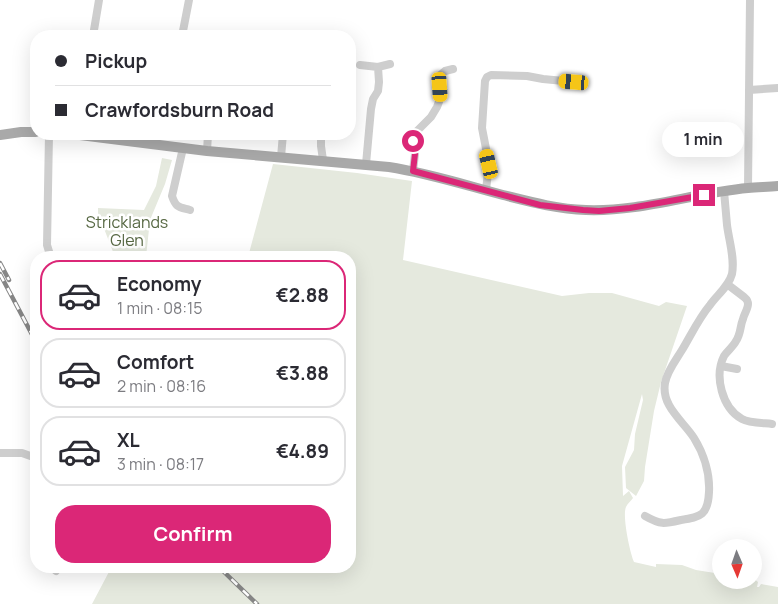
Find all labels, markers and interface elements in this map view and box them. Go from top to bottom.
text: Pickup [85,48,147,74]
car [431,72,448,102]
car [558,73,589,91]
text: Crawfordsburn Road [85,97,274,123]
callout: 1 min [663,122,745,158]
text: 1 min [683,128,723,150]
route start [402,130,424,152]
car [478,148,499,180]
route end [693,184,715,206]
park label: Stricklands Glen [86,211,168,251]
text: Economy [117,271,201,297]
icon: car [57,273,102,318]
text: €2.88 [276,282,329,308]
text: 1 min · 08:15 [117,297,203,319]
text: Comfort [117,349,194,375]
icon: car [57,351,102,396]
text: €3.88 [276,360,329,386]
text: 2 min · 08:16 [117,375,206,397]
text: XL [117,427,140,453]
icon: car [57,429,102,474]
text: €4.89 [276,438,329,464]
text: 3 min · 08:17 [117,453,204,475]
button: Confirm [55,505,331,563]
north arrow [712,539,762,589]
map controls [712,539,762,589]

